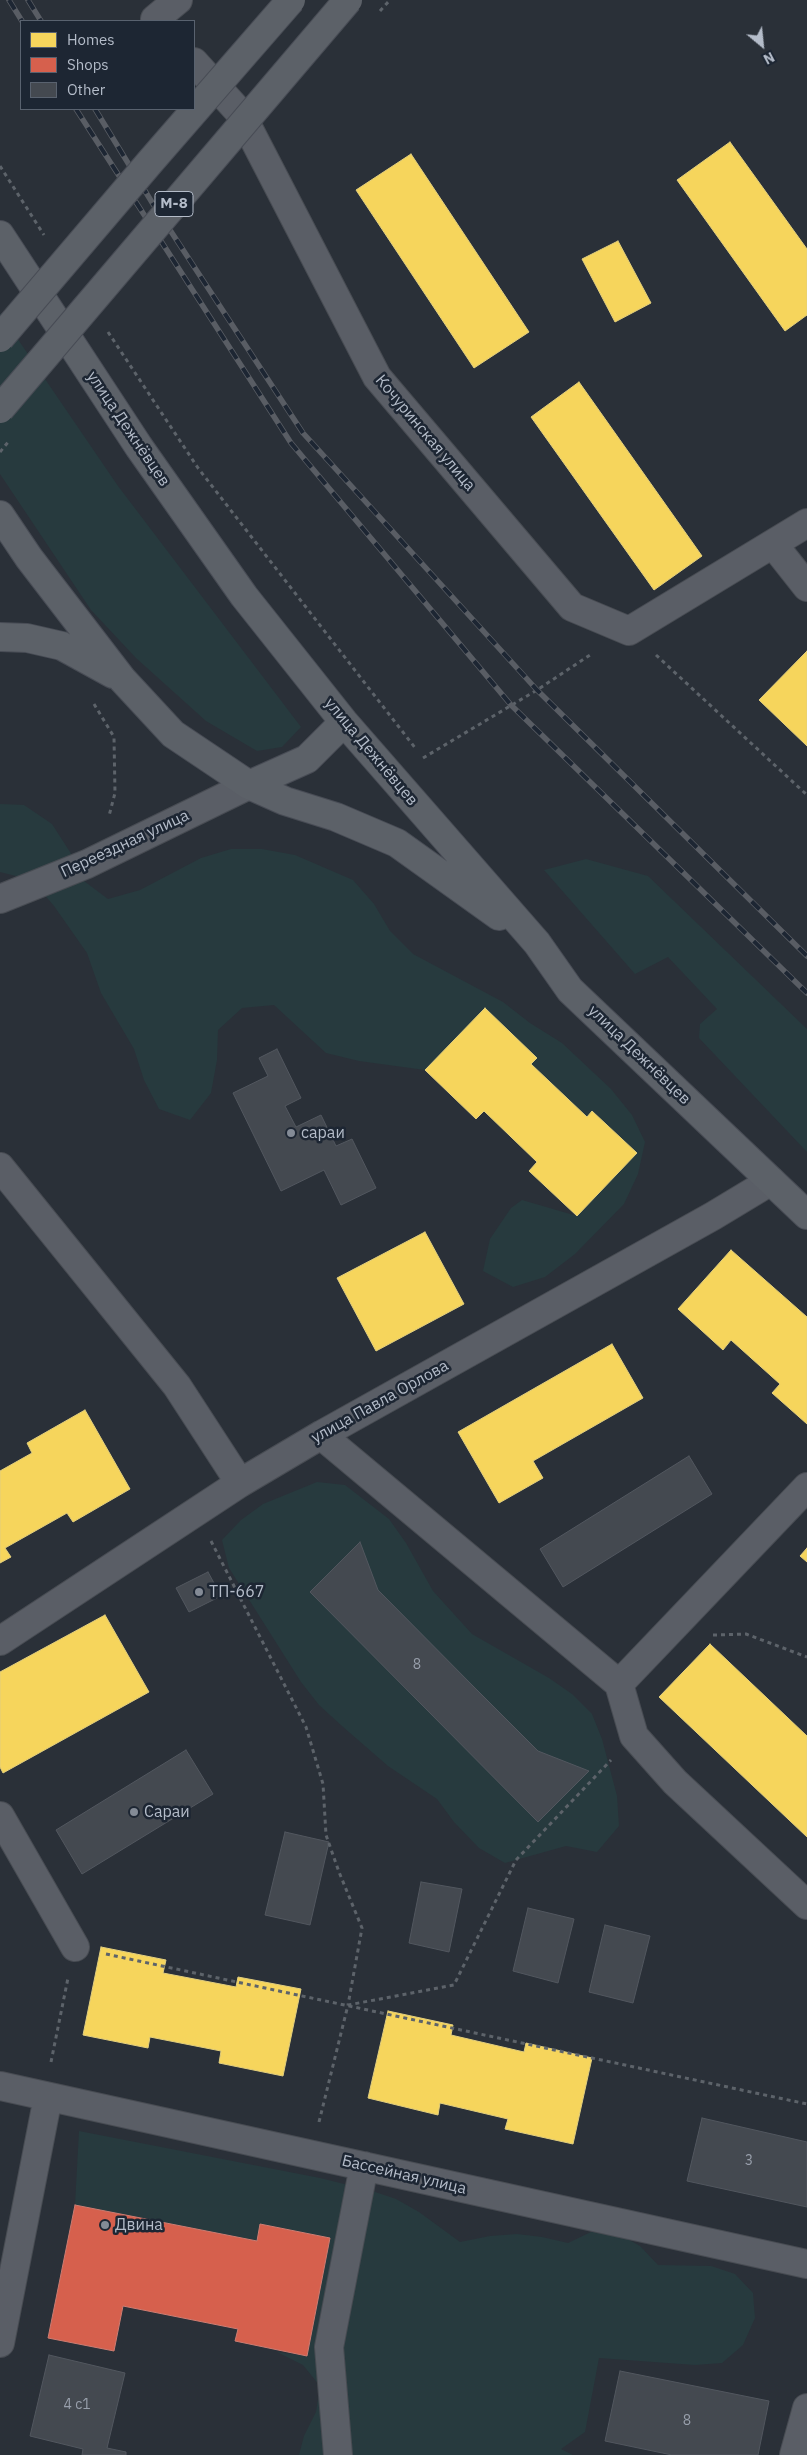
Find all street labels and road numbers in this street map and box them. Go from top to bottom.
road number: М-8 [155,192,193,216]
street label: улица Дежнёвцев [82,368,174,490]
street label: Кочуринская улица [371,371,479,495]
street label: улица Дежнёвцев [320,694,422,810]
street label: Переездная улица [58,806,192,882]
street label: улица Дежнёвцев [584,1001,694,1109]
street label: улица Павла Орлова [308,1356,452,1448]
street label: Бассейная улица [340,2151,468,2199]

